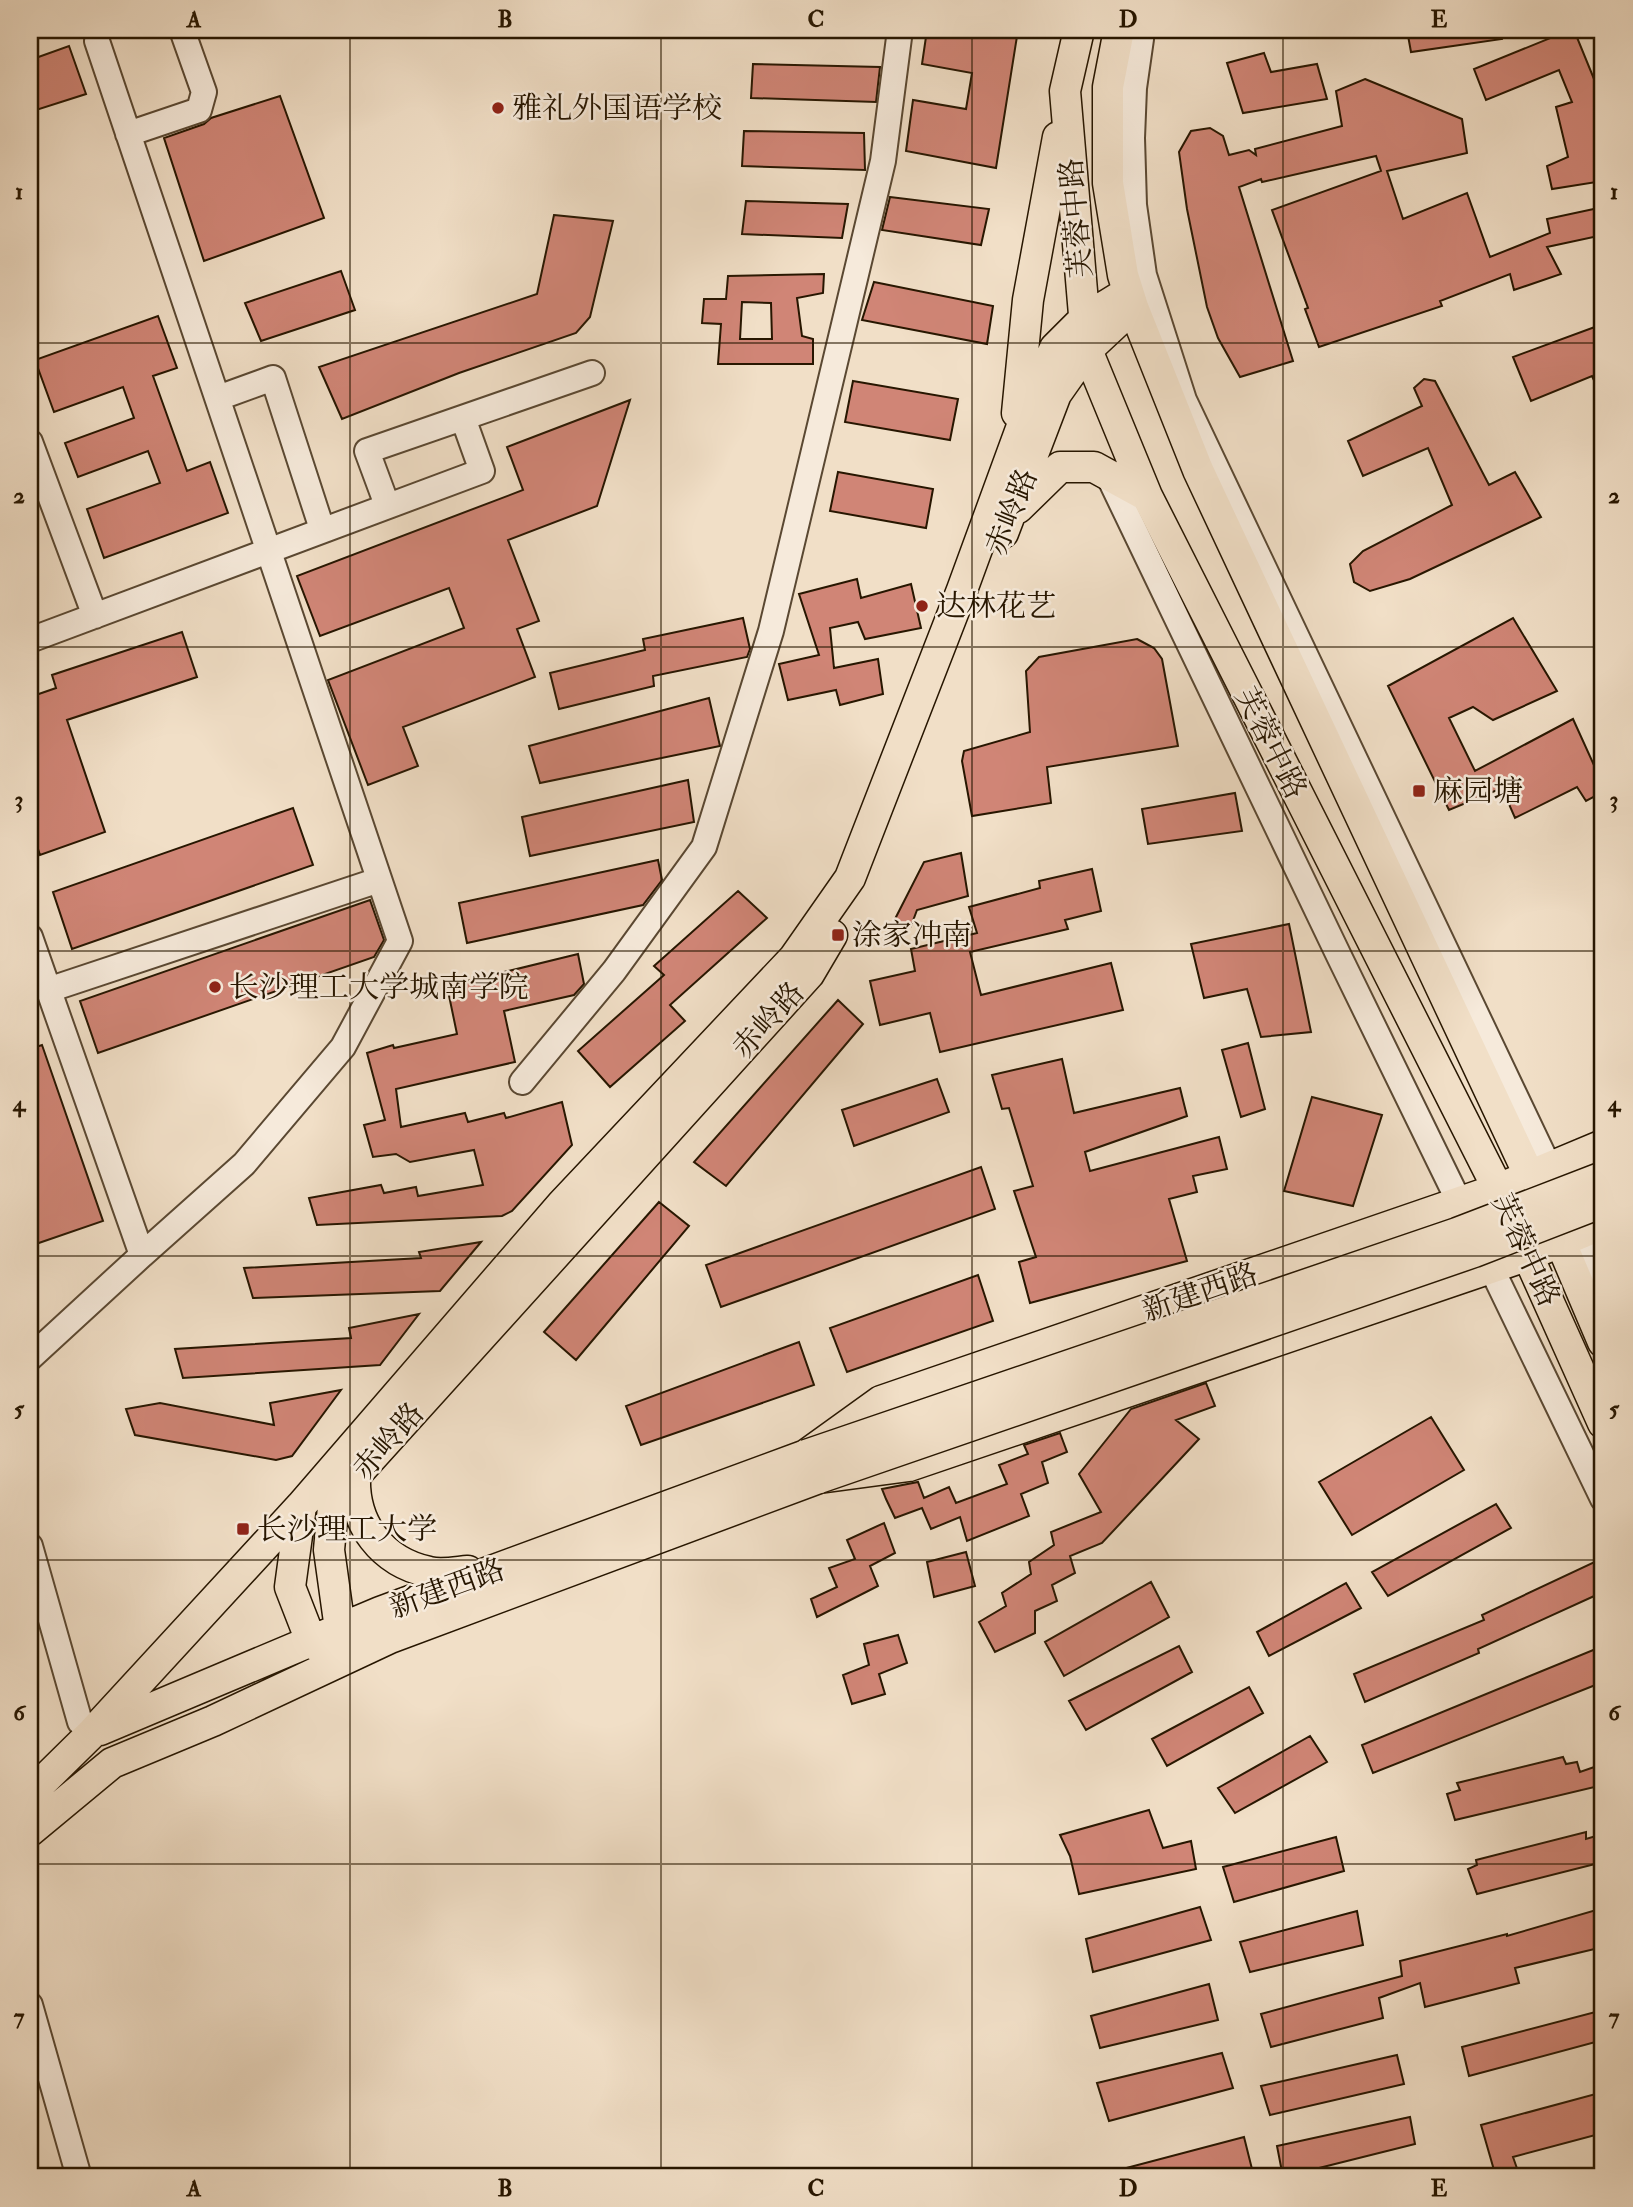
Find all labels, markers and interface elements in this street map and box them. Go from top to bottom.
text: A [186,5,202,34]
text: B [497,5,513,34]
text: C [808,5,824,34]
text: D [1119,5,1137,34]
text: E [1431,5,1448,34]
place label: 雅礼外国语学校 [512,90,722,127]
marker: 雅礼外国语学校 [490,100,506,116]
street label: 芙蓉中路 [1053,157,1100,279]
text: 1 [15,177,23,206]
text: 1 [1610,177,1618,206]
street label: 赤岭路 [977,464,1045,561]
text: 2 [13,481,25,510]
text: 2 [1608,481,1620,510]
place label: 达林花艺 [936,588,1056,625]
marker: 达林花艺 [914,598,930,614]
street label: 芙蓉中路 [1227,681,1314,805]
place label: 麻园塘 [1433,773,1523,810]
marker: 麻园塘 [1411,783,1427,799]
text: 3 [15,785,23,814]
text: 3 [1610,785,1618,814]
place label: 涂家冲南 [852,917,972,954]
marker: 涂家冲南 [830,927,846,943]
place label: 长沙理工大学城南学院 [229,969,529,1006]
street label: 赤岭路 [725,975,812,1066]
marker: 长沙理工大学城南学院 [207,979,223,995]
text: 4 [12,1089,27,1118]
text: 4 [1607,1089,1622,1118]
street label: 芙蓉中路 [1483,1188,1568,1312]
street label: 新建西路 [1137,1255,1263,1329]
text: 5 [14,1394,25,1423]
text: 5 [1609,1394,1620,1423]
street label: 赤岭路 [345,1395,432,1487]
place label: 长沙理工大学 [257,1511,437,1548]
marker: 长沙理工大学 [235,1521,251,1537]
street label: 新建西路 [384,1551,510,1626]
text: 6 [13,1698,27,1727]
text: 6 [1608,1698,1622,1727]
text: 7 [14,2002,25,2031]
text: 7 [1609,2002,1620,2031]
text: A [186,2174,202,2203]
text: B [497,2174,513,2203]
text: C [808,2174,824,2203]
text: D [1119,2174,1137,2203]
text: E [1431,2174,1448,2203]

